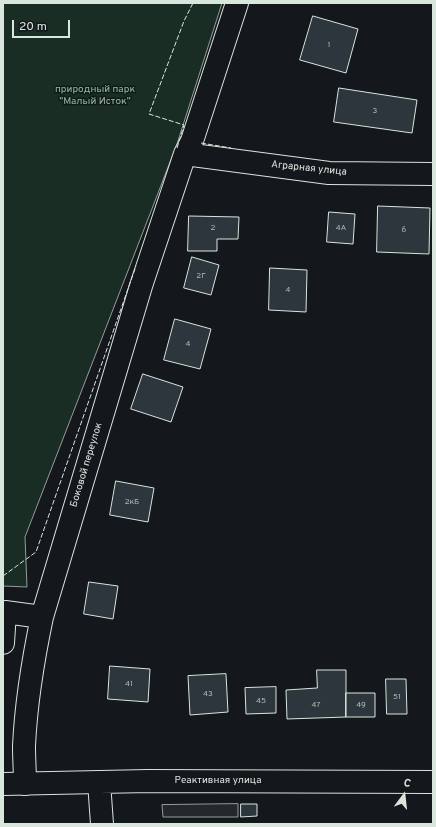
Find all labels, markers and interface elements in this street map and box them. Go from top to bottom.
scale bar [14,12,72,38]
text: 20 m [19,19,47,35]
house number: 1 [328,40,330,50]
park label: природный парк "Малый Исток" [55,84,135,108]
house number: 3 [373,106,377,116]
street label: Аграрная улица [271,159,347,179]
house number: 2 [211,223,215,233]
house number: 4А [336,223,346,233]
house number: 6 [402,225,406,235]
house number: 2Г [196,271,206,281]
house number: 4 [286,285,290,295]
house number: 4 [186,339,190,349]
street label: Боковой переулок [68,421,106,509]
house number: 2кБ [125,497,139,507]
house number: 41 [125,679,133,689]
house number: 43 [203,689,213,699]
house number: 51 [393,692,401,702]
house number: 45 [256,696,266,706]
house number: 47 [311,700,321,710]
house number: 49 [356,700,366,710]
street label: Реактивная улица [175,775,261,787]
north arrow [384,775,424,815]
text: С [402,776,412,791]

